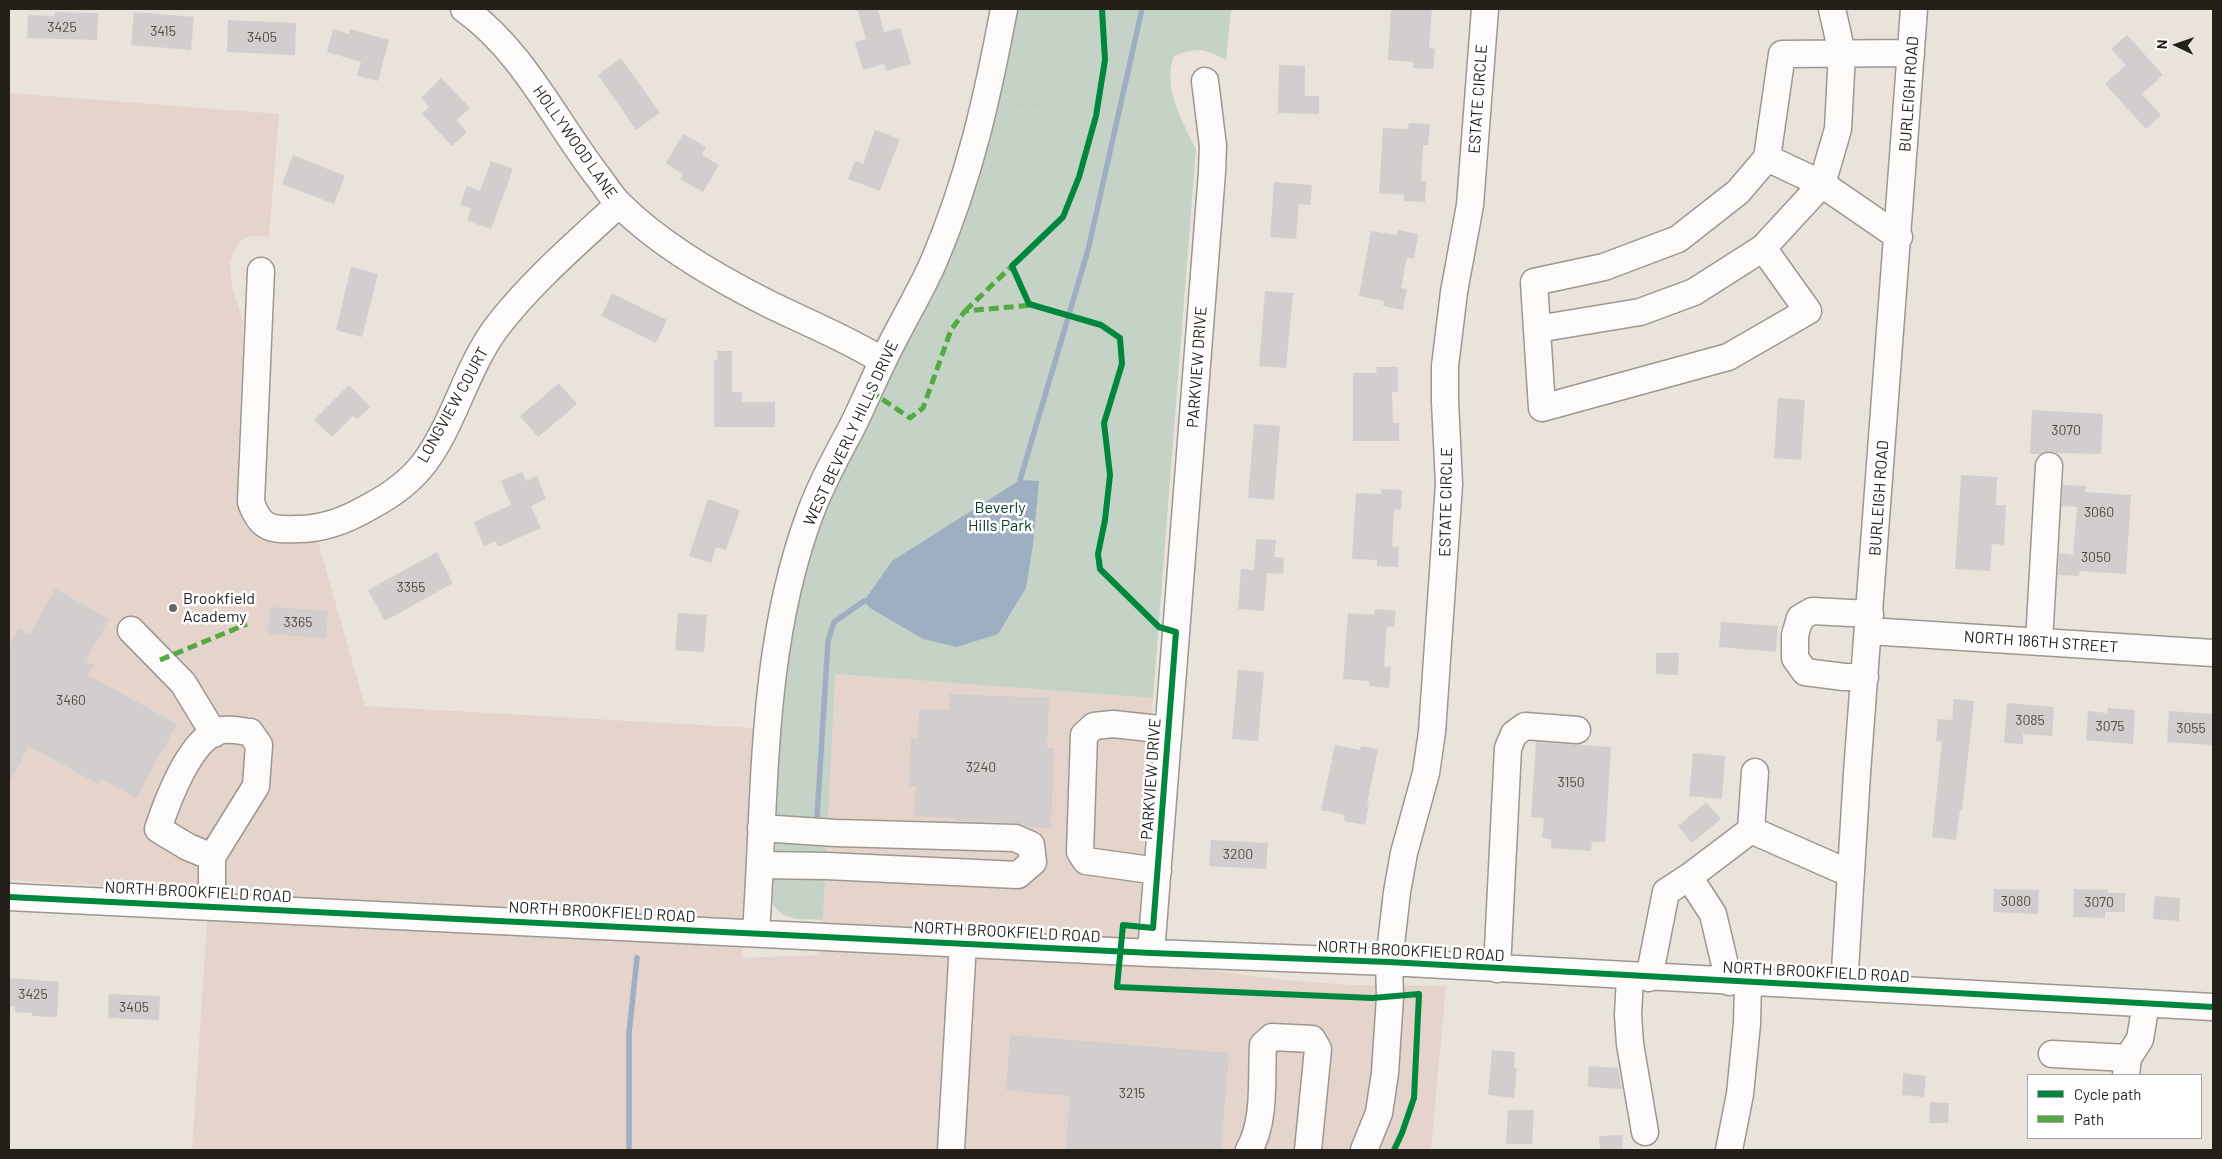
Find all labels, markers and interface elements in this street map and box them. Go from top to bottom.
house number: 3425 [47,19,77,35]
north arrow [2152,20,2202,70]
house number: 3415 [150,23,176,39]
house number: 3405 [247,29,277,45]
street label: BURLEIGH ROAD [1895,36,1923,152]
text: N [2153,39,2170,49]
street label: ESTATE CIRCLE [1465,44,1491,154]
street label: HOLLYWOOD LANE [529,82,621,202]
street label: PARKVIEW DRIVE [1183,306,1211,428]
street label: WEST BEVERLY HILLS DRIVE [800,337,902,529]
street label: LONGVIEW COURT [413,344,493,466]
house number: 3070 [2051,422,2081,438]
street label: BURLEIGH ROAD [1865,440,1893,556]
street label: ESTATE CIRCLE [1435,447,1457,557]
park label: Beverly Hills Park [968,498,1032,536]
house number: 3060 [2084,504,2114,520]
house number: 3050 [2081,549,2111,565]
house number: 3355 [397,579,425,595]
place label: Brookfield Academy [183,589,255,627]
marker: Brookfield Academy [167,602,179,614]
house number: 3365 [284,614,312,630]
street label: NORTH 186TH STREET [1963,627,2119,657]
house number: 3460 [56,692,86,708]
house number: 3085 [2015,712,2045,728]
street label: PARKVIEW DRIVE [1137,718,1165,840]
house number: 3075 [2096,718,2124,734]
house number: 3055 [2176,720,2206,736]
house number: 3240 [966,759,996,775]
house number: 3150 [1557,774,1585,790]
house number: 3200 [1223,846,1253,862]
street label: NORTH BROOKFIELD ROAD [104,878,292,906]
house number: 3080 [2001,893,2031,909]
house number: 3070 [2084,894,2114,910]
street label: NORTH BROOKFIELD ROAD [508,898,696,926]
street label: NORTH BROOKFIELD ROAD [913,918,1101,946]
street label: NORTH BROOKFIELD ROAD [1317,937,1505,965]
street label: NORTH BROOKFIELD ROAD [1722,958,1910,986]
house number: 3425 [18,986,48,1002]
house number: 3405 [119,999,149,1015]
legend [2027,1074,2202,1139]
house number: 3215 [1119,1085,1145,1101]
text: Cycle path [2074,1085,2141,1103]
text: Path [2074,1110,2104,1128]

